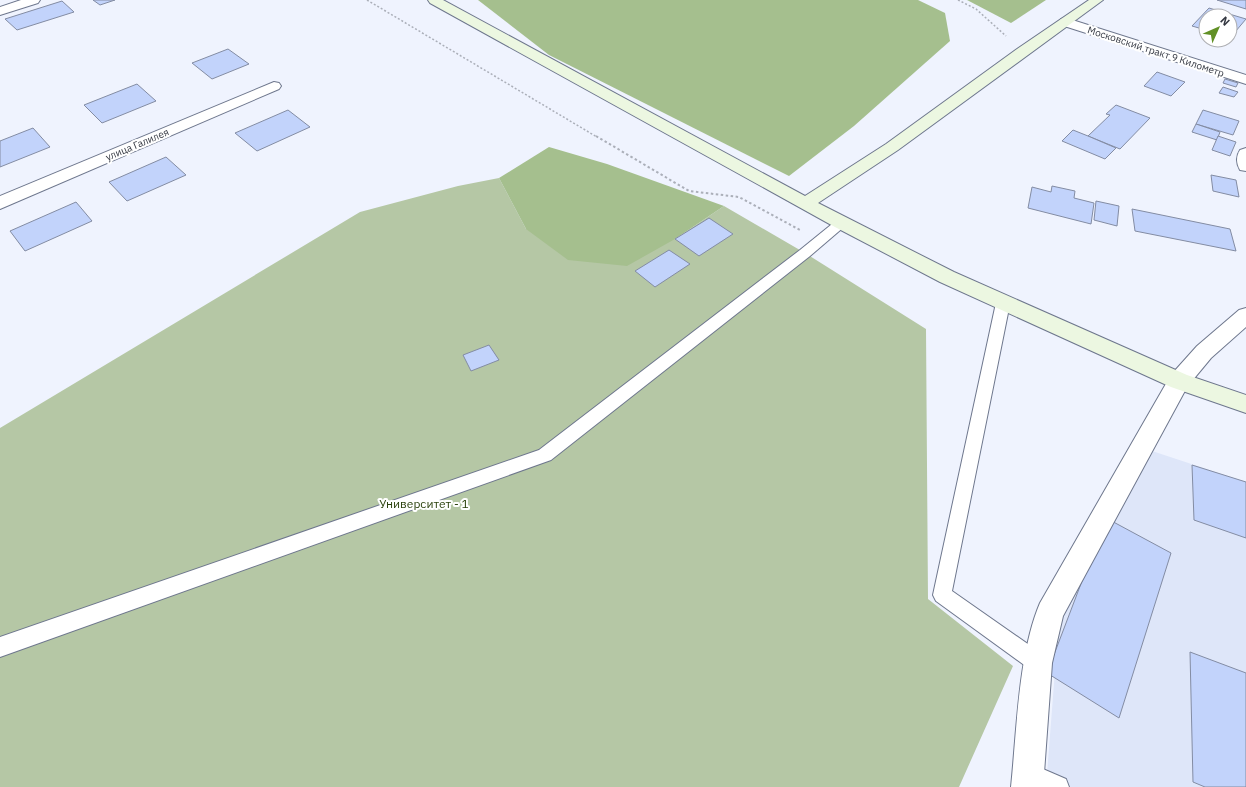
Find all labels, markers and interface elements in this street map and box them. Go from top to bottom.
north arrow [1198,8,1238,48]
text: N [1217,13,1233,29]
street label: Московский тракт 9 Километр [1086,23,1226,80]
street label: улица Галилея [104,125,171,164]
park label: Университет - 1 [379,496,469,511]

